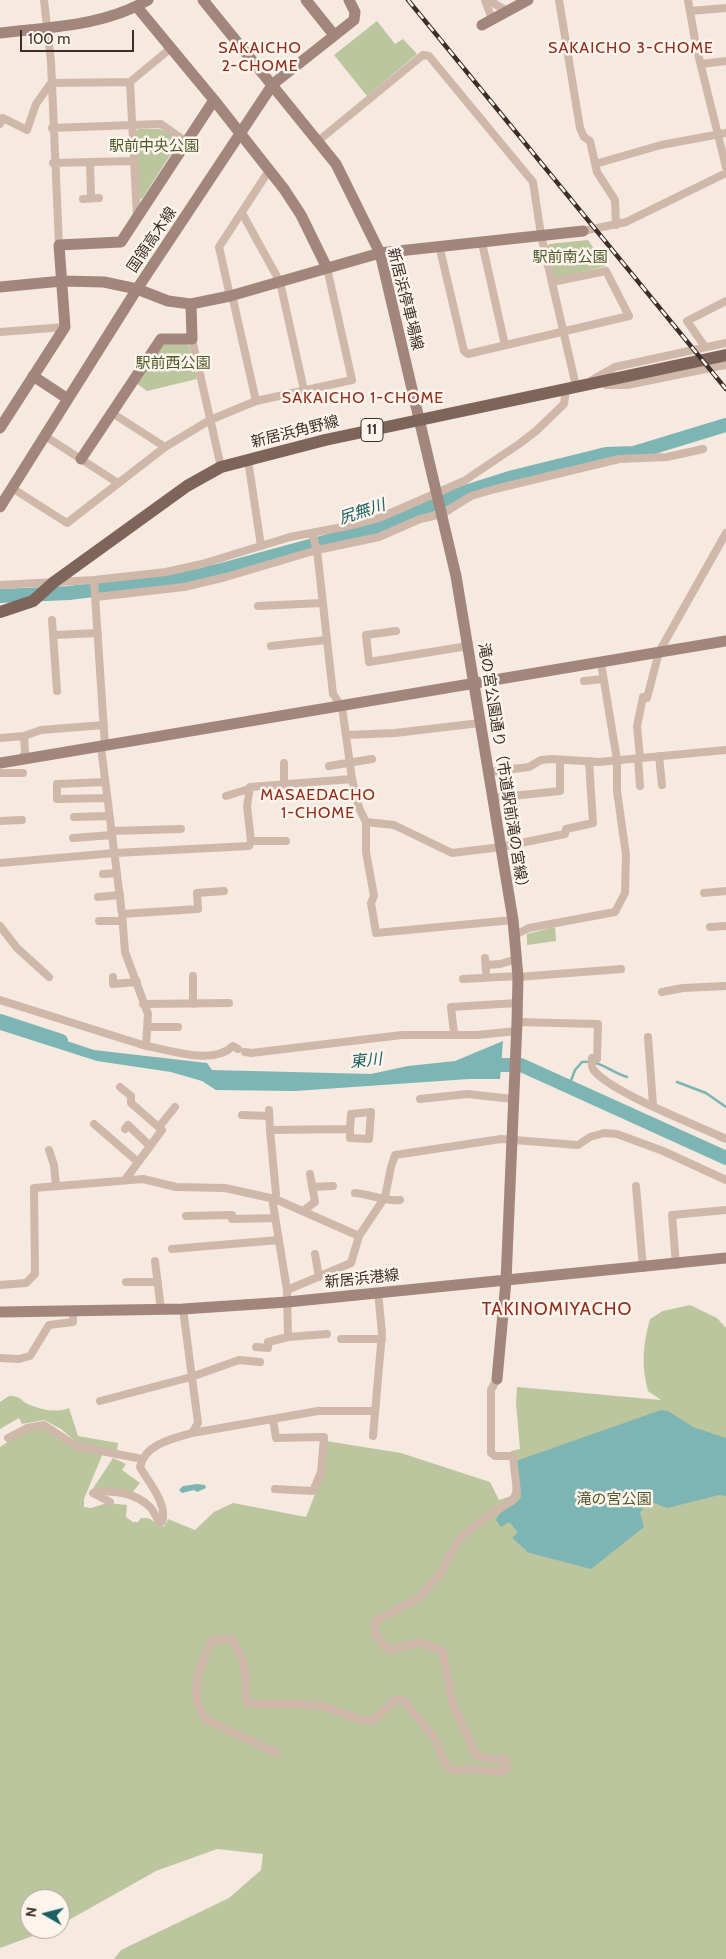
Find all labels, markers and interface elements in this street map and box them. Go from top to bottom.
scale bar [22,20,136,52]
text: 100 m [28,30,70,48]
district label: SAKAICHO 2-CHOME [217,38,303,76]
district label: SAKAICHO 3-CHOME [546,38,716,58]
park label: 駅前中央公園 [109,138,199,156]
street label: 国領高木線 [124,204,180,276]
street label: 新居浜停車場線 [384,246,426,352]
park label: 駅前南公園 [533,249,607,267]
park label: 駅前西公園 [136,355,210,373]
district label: SAKAICHO 1-CHOME [280,388,446,408]
street label: 新居浜角野線 [249,412,341,452]
road number: 11 [361,418,383,442]
water label: 尻無川 [336,495,388,529]
street label: 滝の宮公園通り（市道駅前滝の宮線） [474,642,532,896]
district label: MASAEDACHO 1-CHOME [259,785,377,823]
water label: 東川 [349,1050,383,1072]
street label: 新居浜港線 [324,1266,400,1292]
district label: TAKINOMIYACHO [480,1299,634,1321]
park label: 滝の宮公園 [577,1491,651,1509]
north arrow [20,1889,70,1939]
text: N [22,1906,41,1918]

